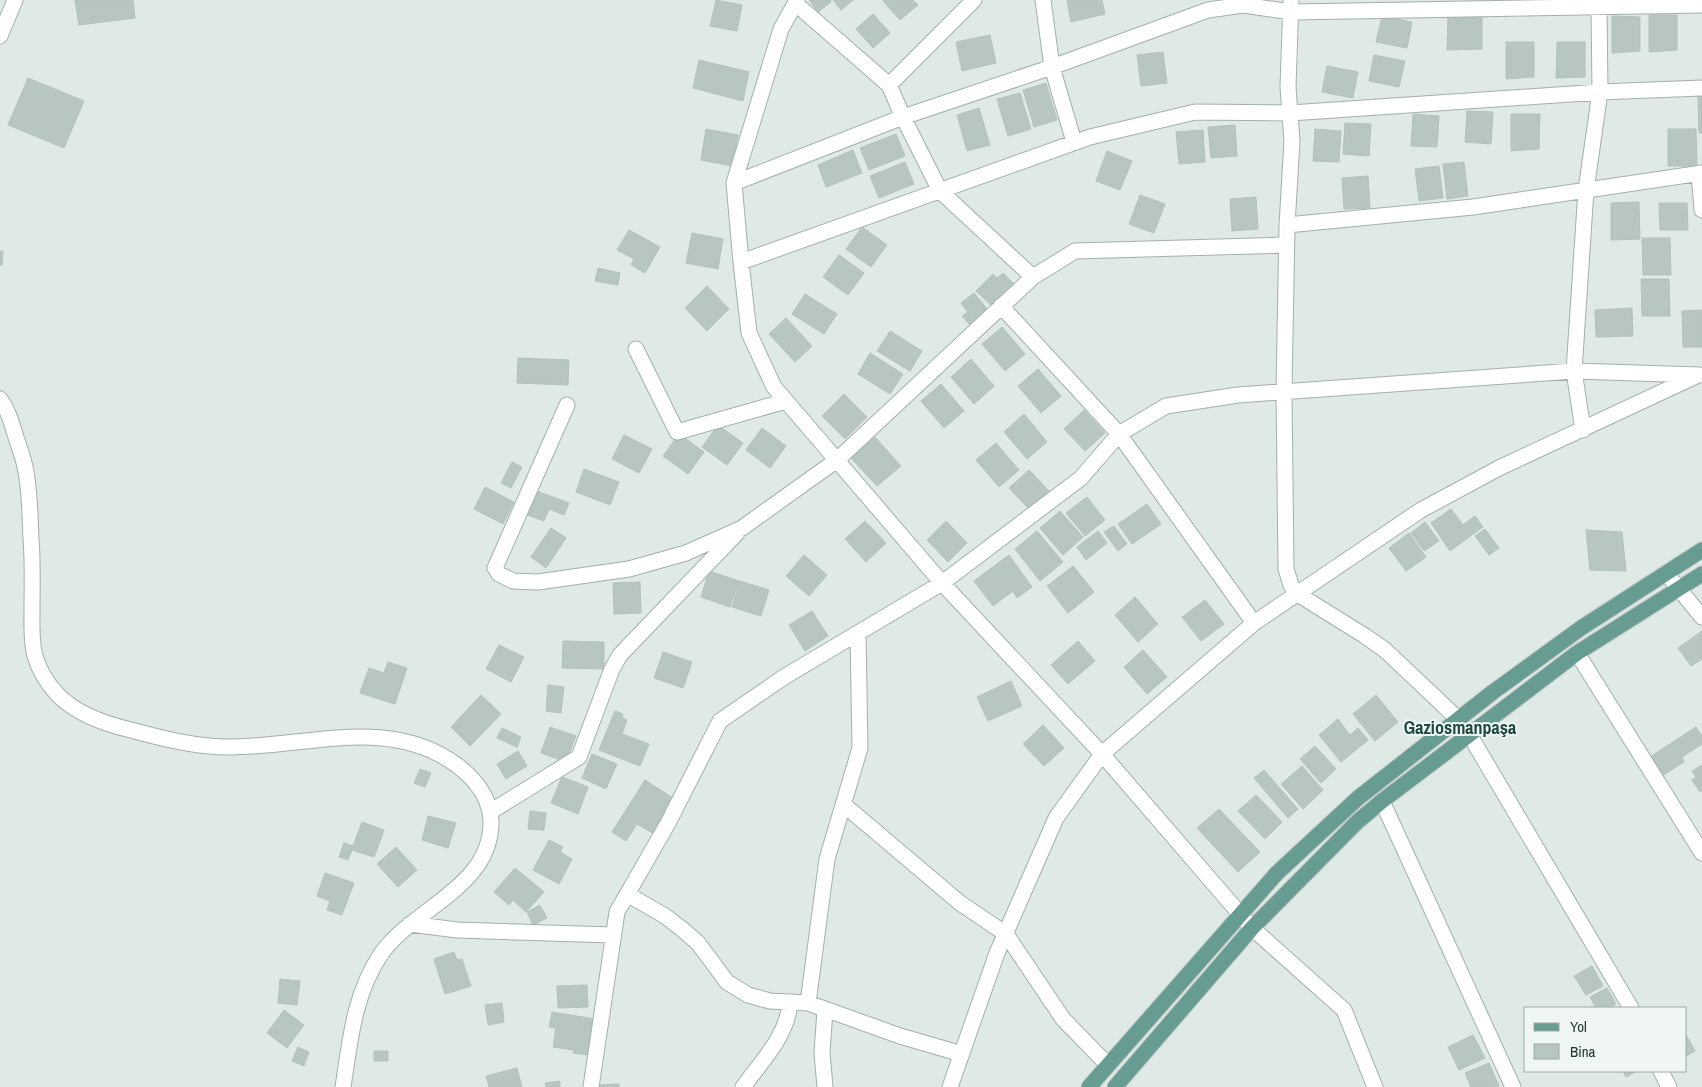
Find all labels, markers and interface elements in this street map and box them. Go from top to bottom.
district label: Gaziosmanpaşa [1404,715,1517,740]
legend [1524,1007,1687,1072]
text: Yol [1570,1016,1587,1037]
text: Bina [1570,1041,1595,1062]

